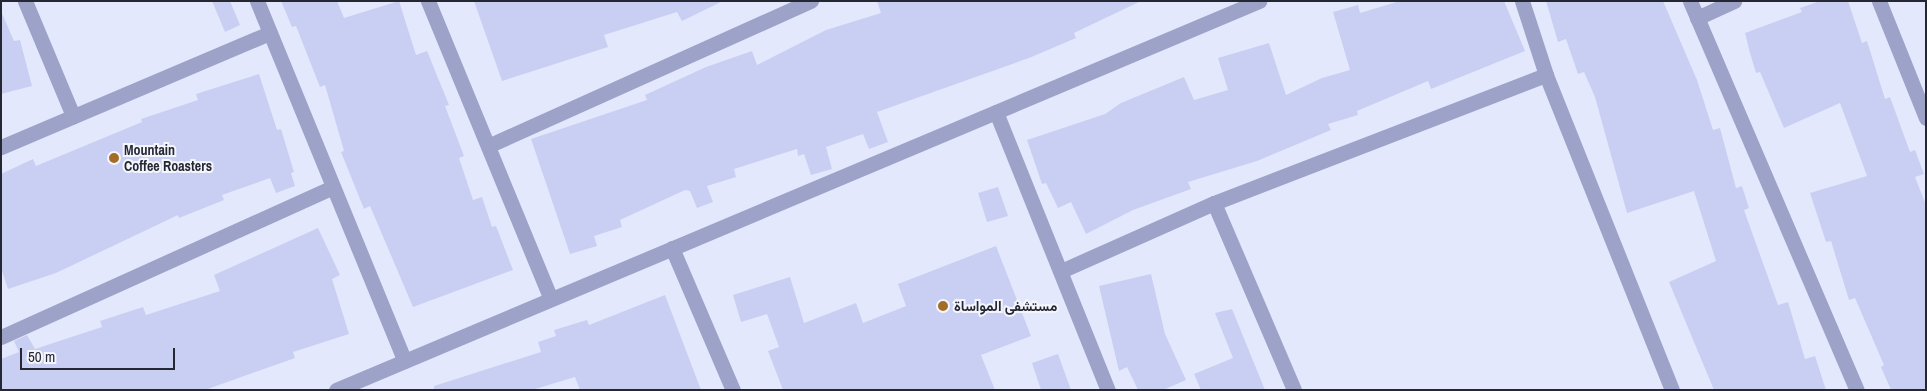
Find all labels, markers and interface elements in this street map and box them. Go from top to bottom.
place label: Mountain Coffee Roasters [124,142,212,174]
marker: Mountain Coffee Roasters [108,152,120,164]
place label: مستشفى المواساة [954,298,1057,314]
marker: مستشفى المواساة [936,299,950,313]
scale bar [22,338,178,370]
text: 50 m [28,346,55,367]

